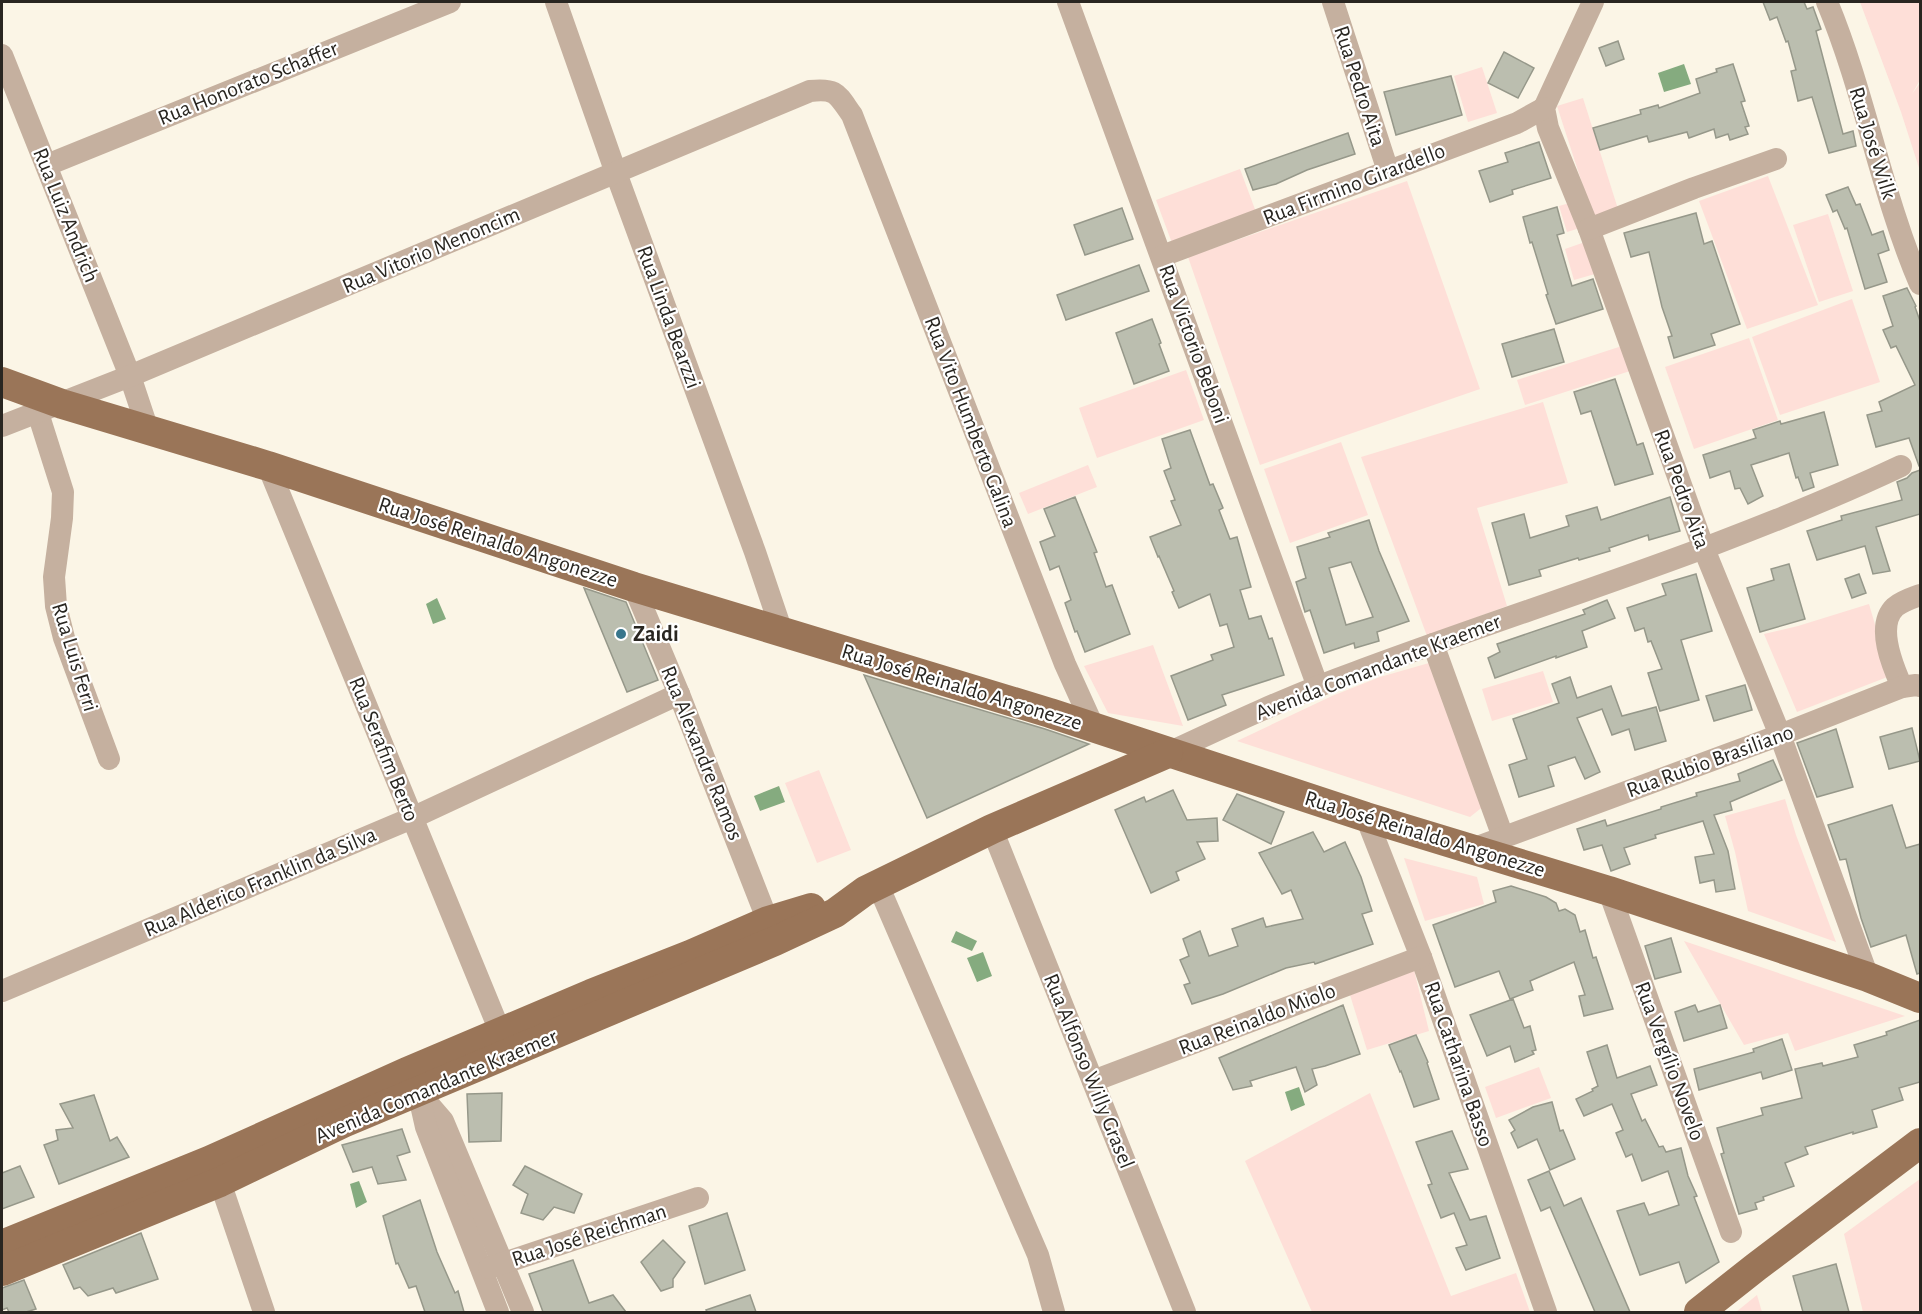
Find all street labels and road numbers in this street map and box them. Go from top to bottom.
street label: Rua Pedro Aita [1330,23,1390,149]
street label: Rua Honorato Schaffer [155,37,341,129]
street label: Rua José Wilk [1845,84,1901,202]
street label: Rua Firmino Girardello [1260,139,1448,229]
street label: Rua Luiz Andrich [29,145,103,285]
street label: Rua Vitorio Menoncim [339,203,523,297]
street label: Rua Linda Bearzzi [633,243,705,391]
street label: Rua Victorio Beboni [1155,262,1233,426]
street label: Rua Vito Humberto Galina [921,313,1021,531]
street label: Rua Pedro Aita [1650,426,1714,552]
street label: Rua José Reinaldo Angonezze [376,493,620,591]
street label: Rua Luis Ferri [48,600,102,714]
street label: Avenida Comandante Kraemer [1252,610,1504,724]
street label: Rua José Reinaldo Angonezze [839,640,1085,734]
street label: Rua Alexandre Ramos [657,663,747,843]
street label: Rua Serafim Berto [345,674,423,824]
street label: Rua Rubio Brasiliano [1624,721,1796,801]
street label: Rua José Reinaldo Angonezze [1302,787,1548,881]
street label: Rua Alderico Franklin da Silva [141,823,379,941]
street label: Rua Alfonso Willy Grasel [1040,970,1138,1172]
street label: Rua Catharina Basso [1420,978,1498,1150]
street label: Rua Reinaldo Miolo [1175,979,1339,1059]
street label: Rua Vergílio Novelo [1631,979,1709,1143]
street label: Avenida Comandante Kraemer [312,1025,560,1147]
street label: Rua José Reichman [509,1200,669,1270]

